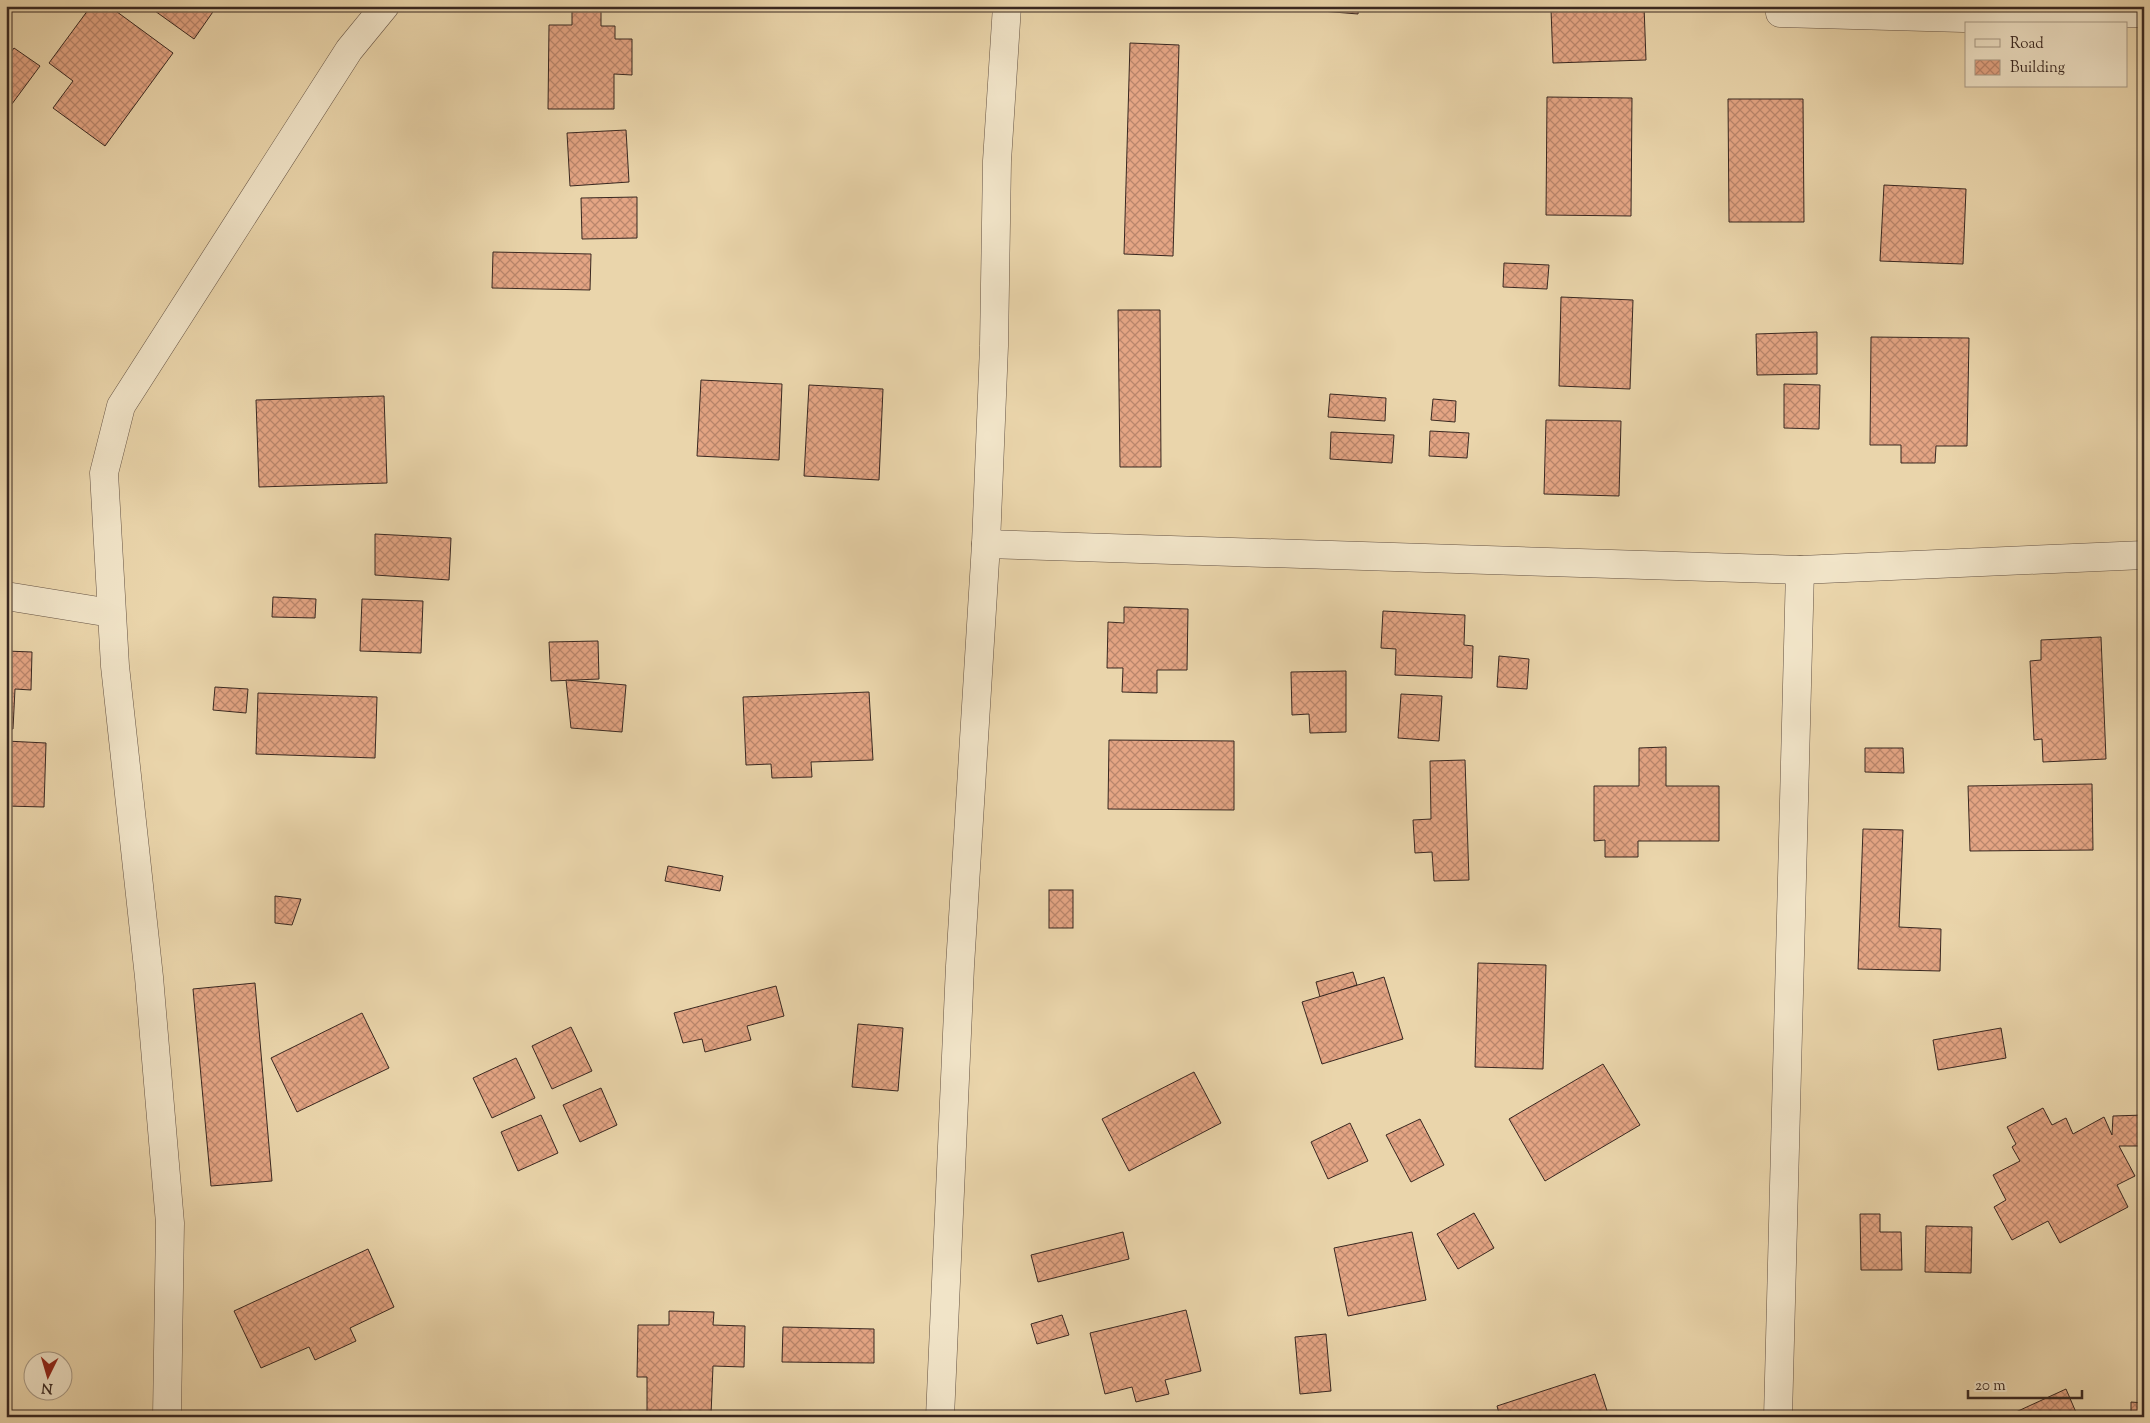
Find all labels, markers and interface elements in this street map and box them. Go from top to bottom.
legend [1965,22,2128,88]
text: Road [2010,34,2044,55]
text: Building [2010,58,2065,79]
north arrow [22,1350,72,1400]
scale bar [1968,1368,2081,1400]
text: 20 m [1975,1376,2006,1397]
text: N [41,1377,53,1397]

